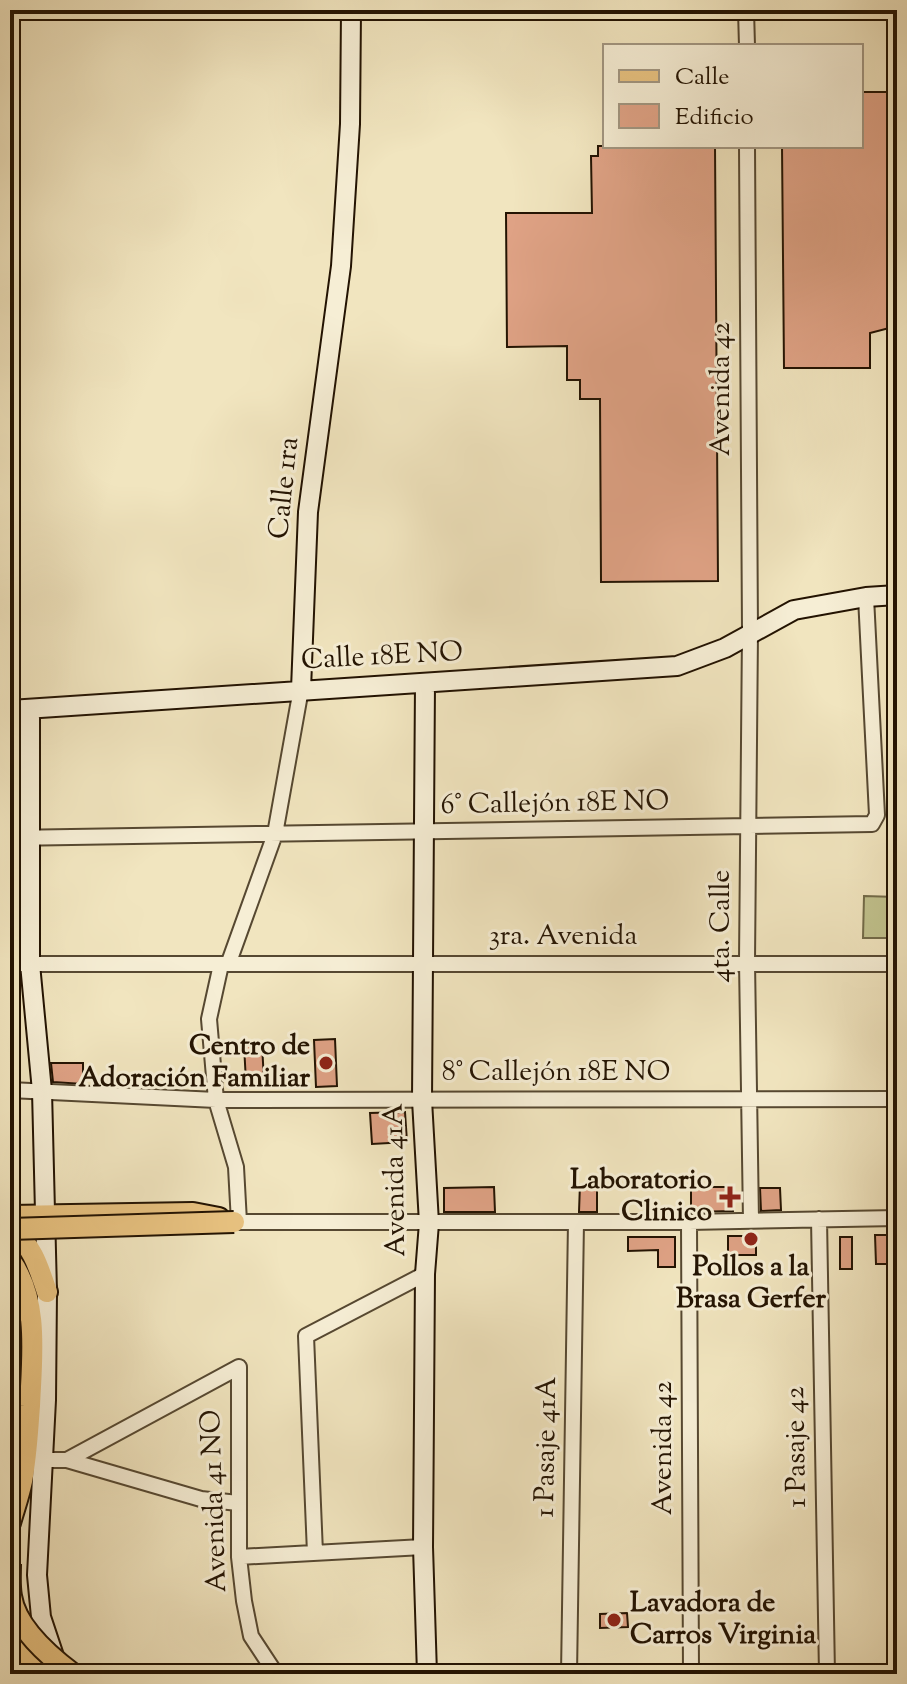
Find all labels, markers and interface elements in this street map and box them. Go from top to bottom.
legend [603,44,863,148]
text: Calle [675,61,729,95]
text: Edificio [675,101,754,135]
street label: Avenida 42 [702,322,742,456]
street label: Calle 1ra [260,435,310,541]
street label: Calle 18E NO [300,633,464,681]
street label: 6° Callejón 18E NO [440,782,670,826]
street label: 4ta. Calle [702,870,742,982]
street label: 3ra. Avenida [489,917,637,957]
place label: Centro de Adoración Familiar [79,1027,310,1099]
street label: 8° Callejón 18E NO [442,1053,670,1093]
marker: Centro de Adoración Familiar [317,1054,335,1072]
street label: Avenida 41A [375,1103,417,1257]
place label: Laboratorio Clinico [570,1161,712,1233]
marker: Laboratorio Clinico [719,1186,741,1208]
marker: Pollos a la Brasa Gerfer [742,1230,760,1248]
place label: Pollos a la Brasa Gerfer [676,1248,827,1320]
street label: 1 Pasaje 41A [526,1376,568,1518]
street label: Avenida 42 [644,1381,684,1515]
street label: 1 Pasaje 42 [776,1386,818,1508]
street label: Avenida 41 NO [192,1409,238,1593]
place label: Lavadora de Carros Virginia [630,1584,816,1656]
marker: Lavadora de Carros Virginia [605,1611,623,1629]

